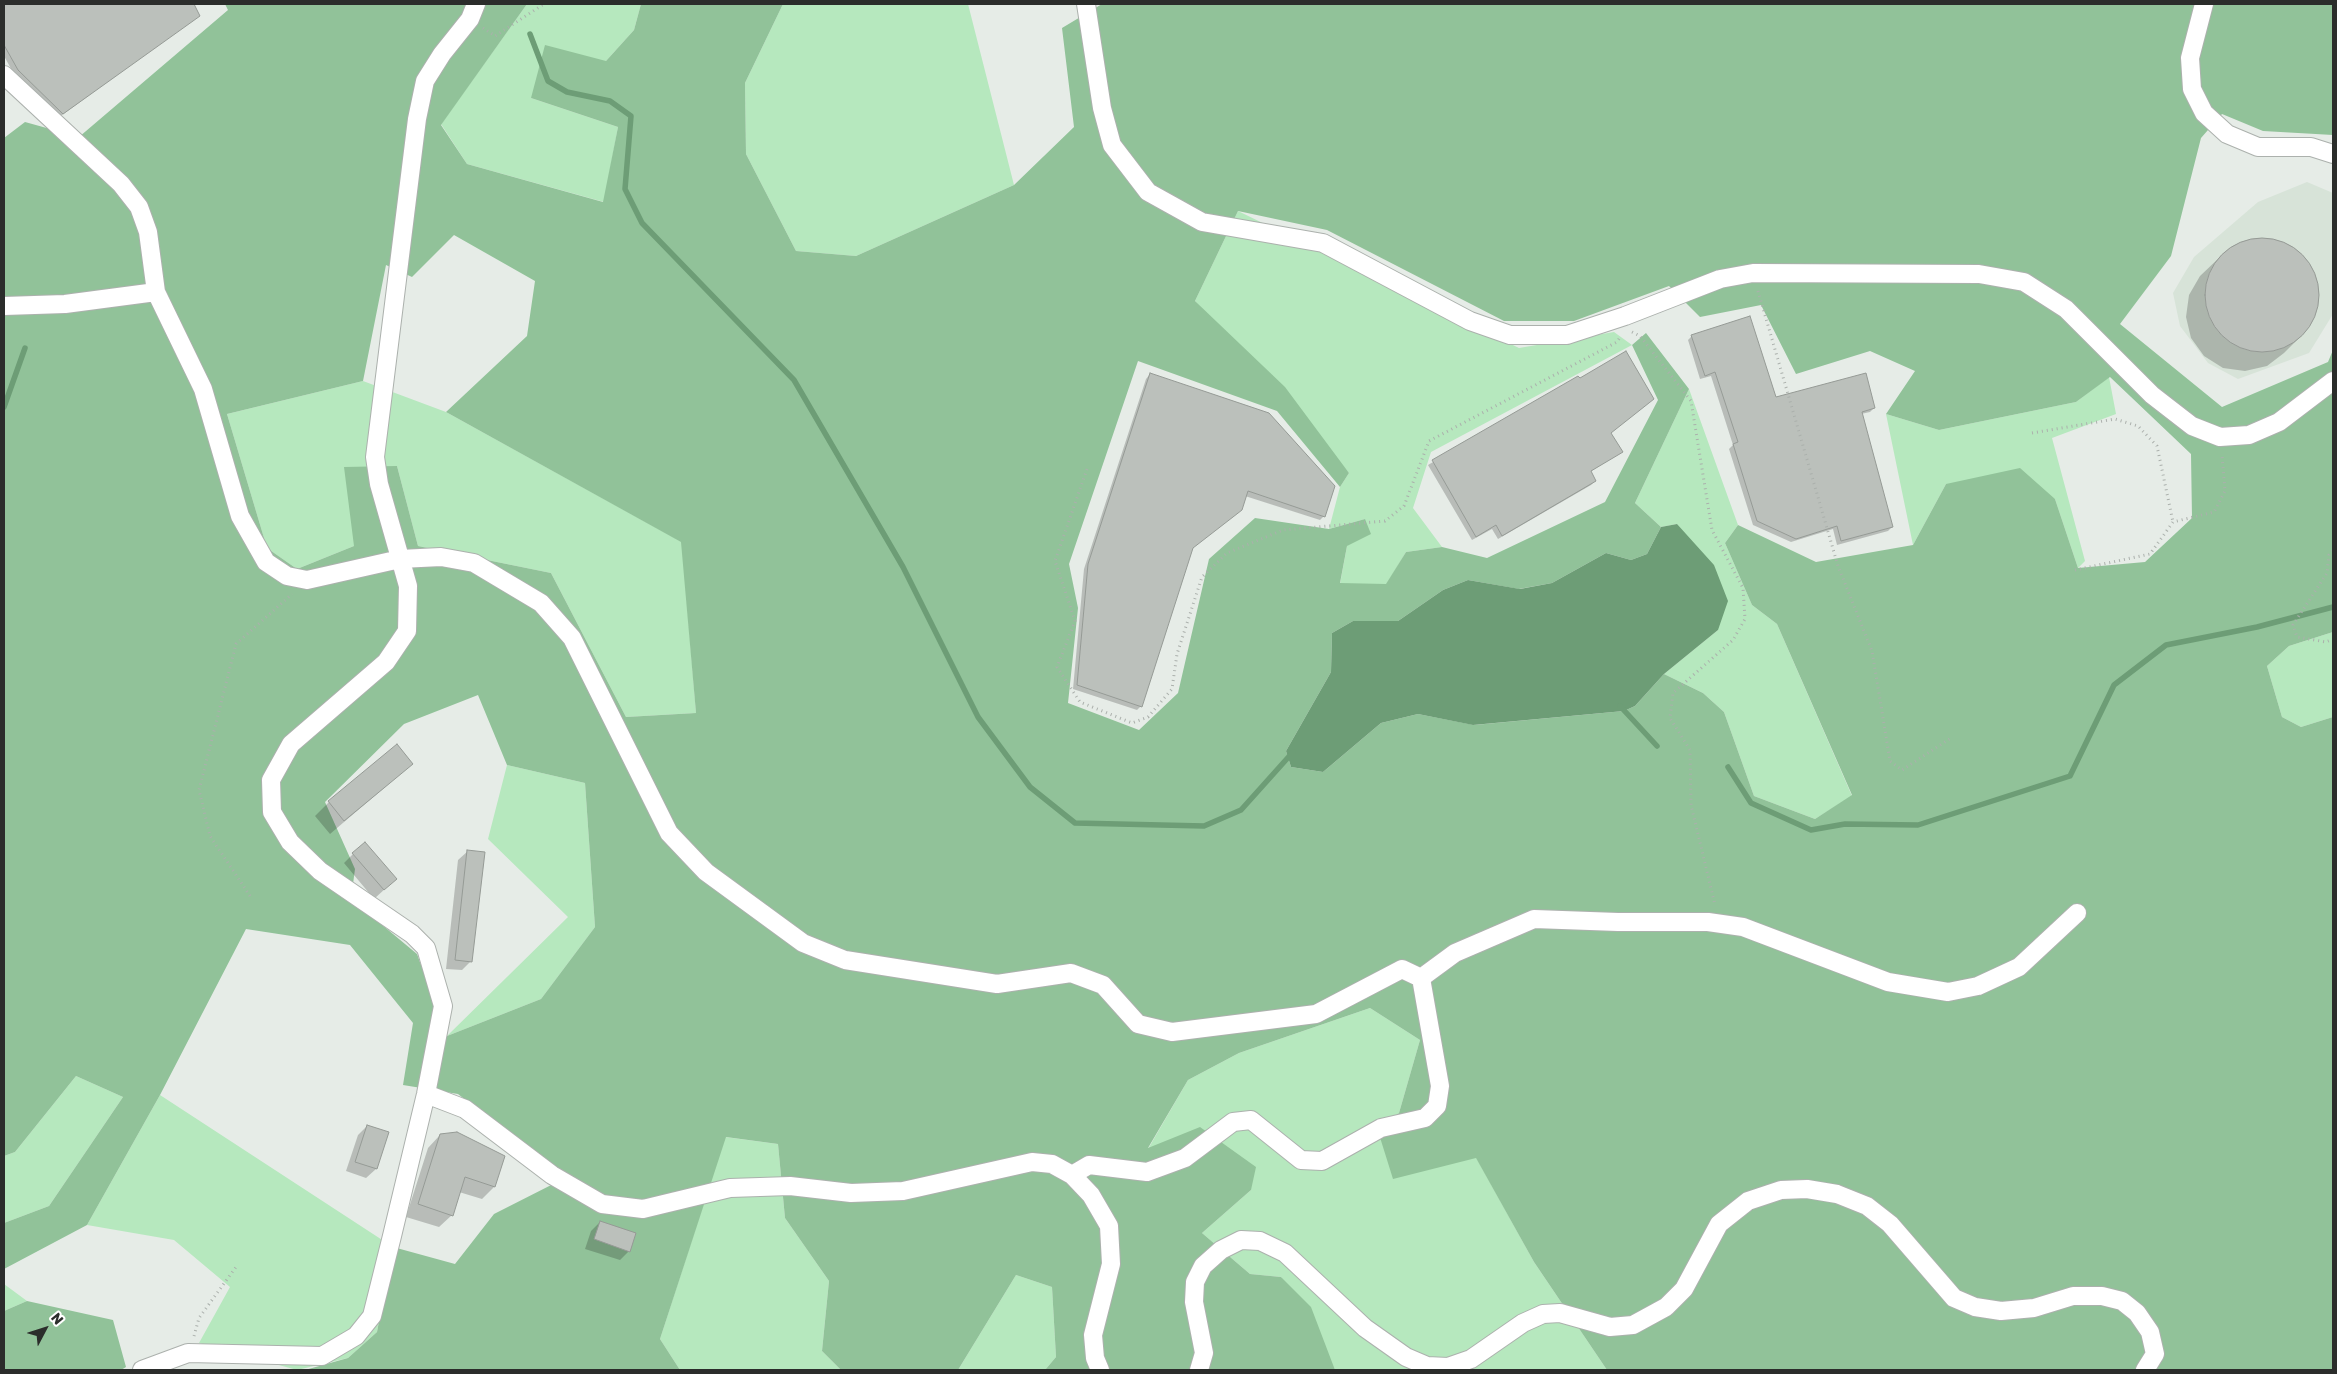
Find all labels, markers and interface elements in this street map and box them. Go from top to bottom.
north arrow [20,1304,70,1354]
text: N [47,1310,67,1328]

